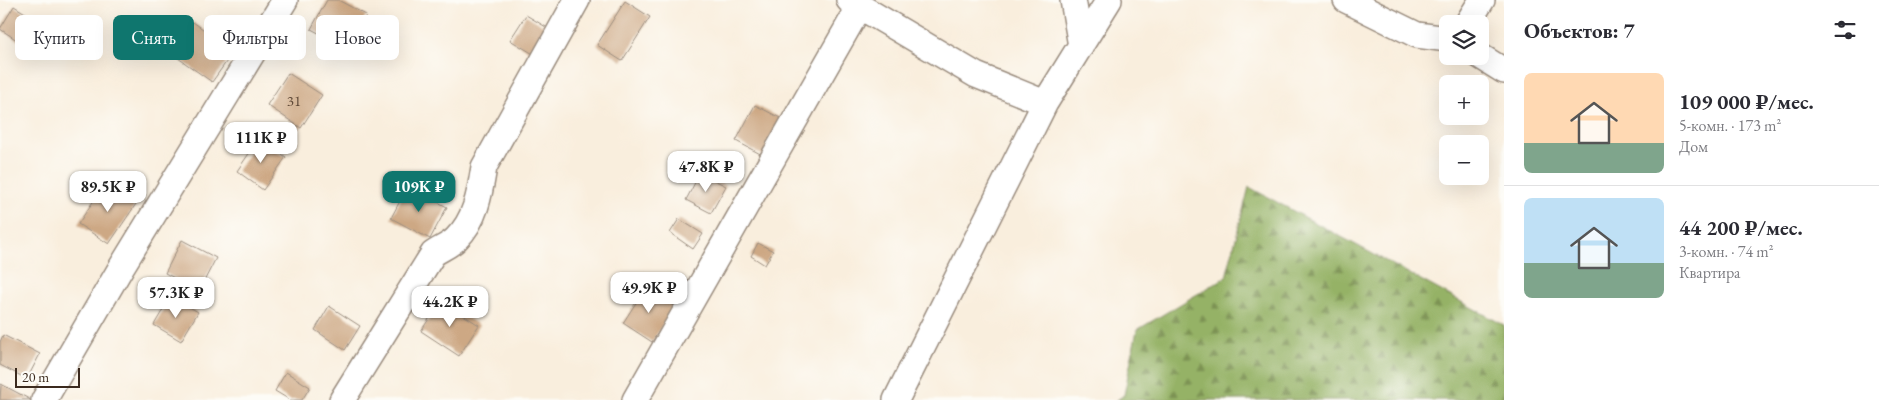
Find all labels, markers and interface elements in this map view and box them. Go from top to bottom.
chip: Купить [15,15,103,60]
chip: Снять [113,15,194,60]
chip: Фильтры [204,15,306,60]
chip: Новое [316,15,399,60]
map controls [1439,15,1489,185]
button: layers [1439,15,1489,65]
icon: filters [1831,16,1859,44]
text: Объектов: 7 [1524,17,1635,44]
button: + [1439,75,1489,125]
text: 109 000 ₽/мес. [1679,88,1814,115]
house number: 31 [287,91,301,110]
icon: home [1564,93,1624,153]
text: 5-комн. · 173 m² [1679,115,1781,136]
pin: 111K ₽ [220,121,302,164]
text: 111K ₽ [235,127,287,148]
button: − [1439,135,1489,185]
text: Дом [1679,136,1708,157]
pin: 47.8K ₽ [660,150,752,193]
text: 47.8K ₽ [678,156,734,177]
pin: 89.5K ₽ [62,170,154,213]
pin: 109K ₽ [378,170,460,213]
text: 89.5K ₽ [80,176,136,197]
text: 109K ₽ [393,176,445,197]
text: 44 200 ₽/мес. [1679,214,1803,241]
icon: home [1564,218,1624,278]
text: 3-комн. · 74 m² [1679,241,1774,262]
text: Квартира [1679,262,1740,283]
pin: 49.9K ₽ [603,272,695,314]
pin: 57.3K ₽ [130,276,222,319]
text: 49.9K ₽ [621,277,677,298]
text: 57.3K ₽ [148,282,204,303]
pin: 44.2K ₽ [404,286,496,328]
text: 44.2K ₽ [422,291,478,312]
scale bar [15,365,80,388]
text: 20 m [22,368,49,386]

